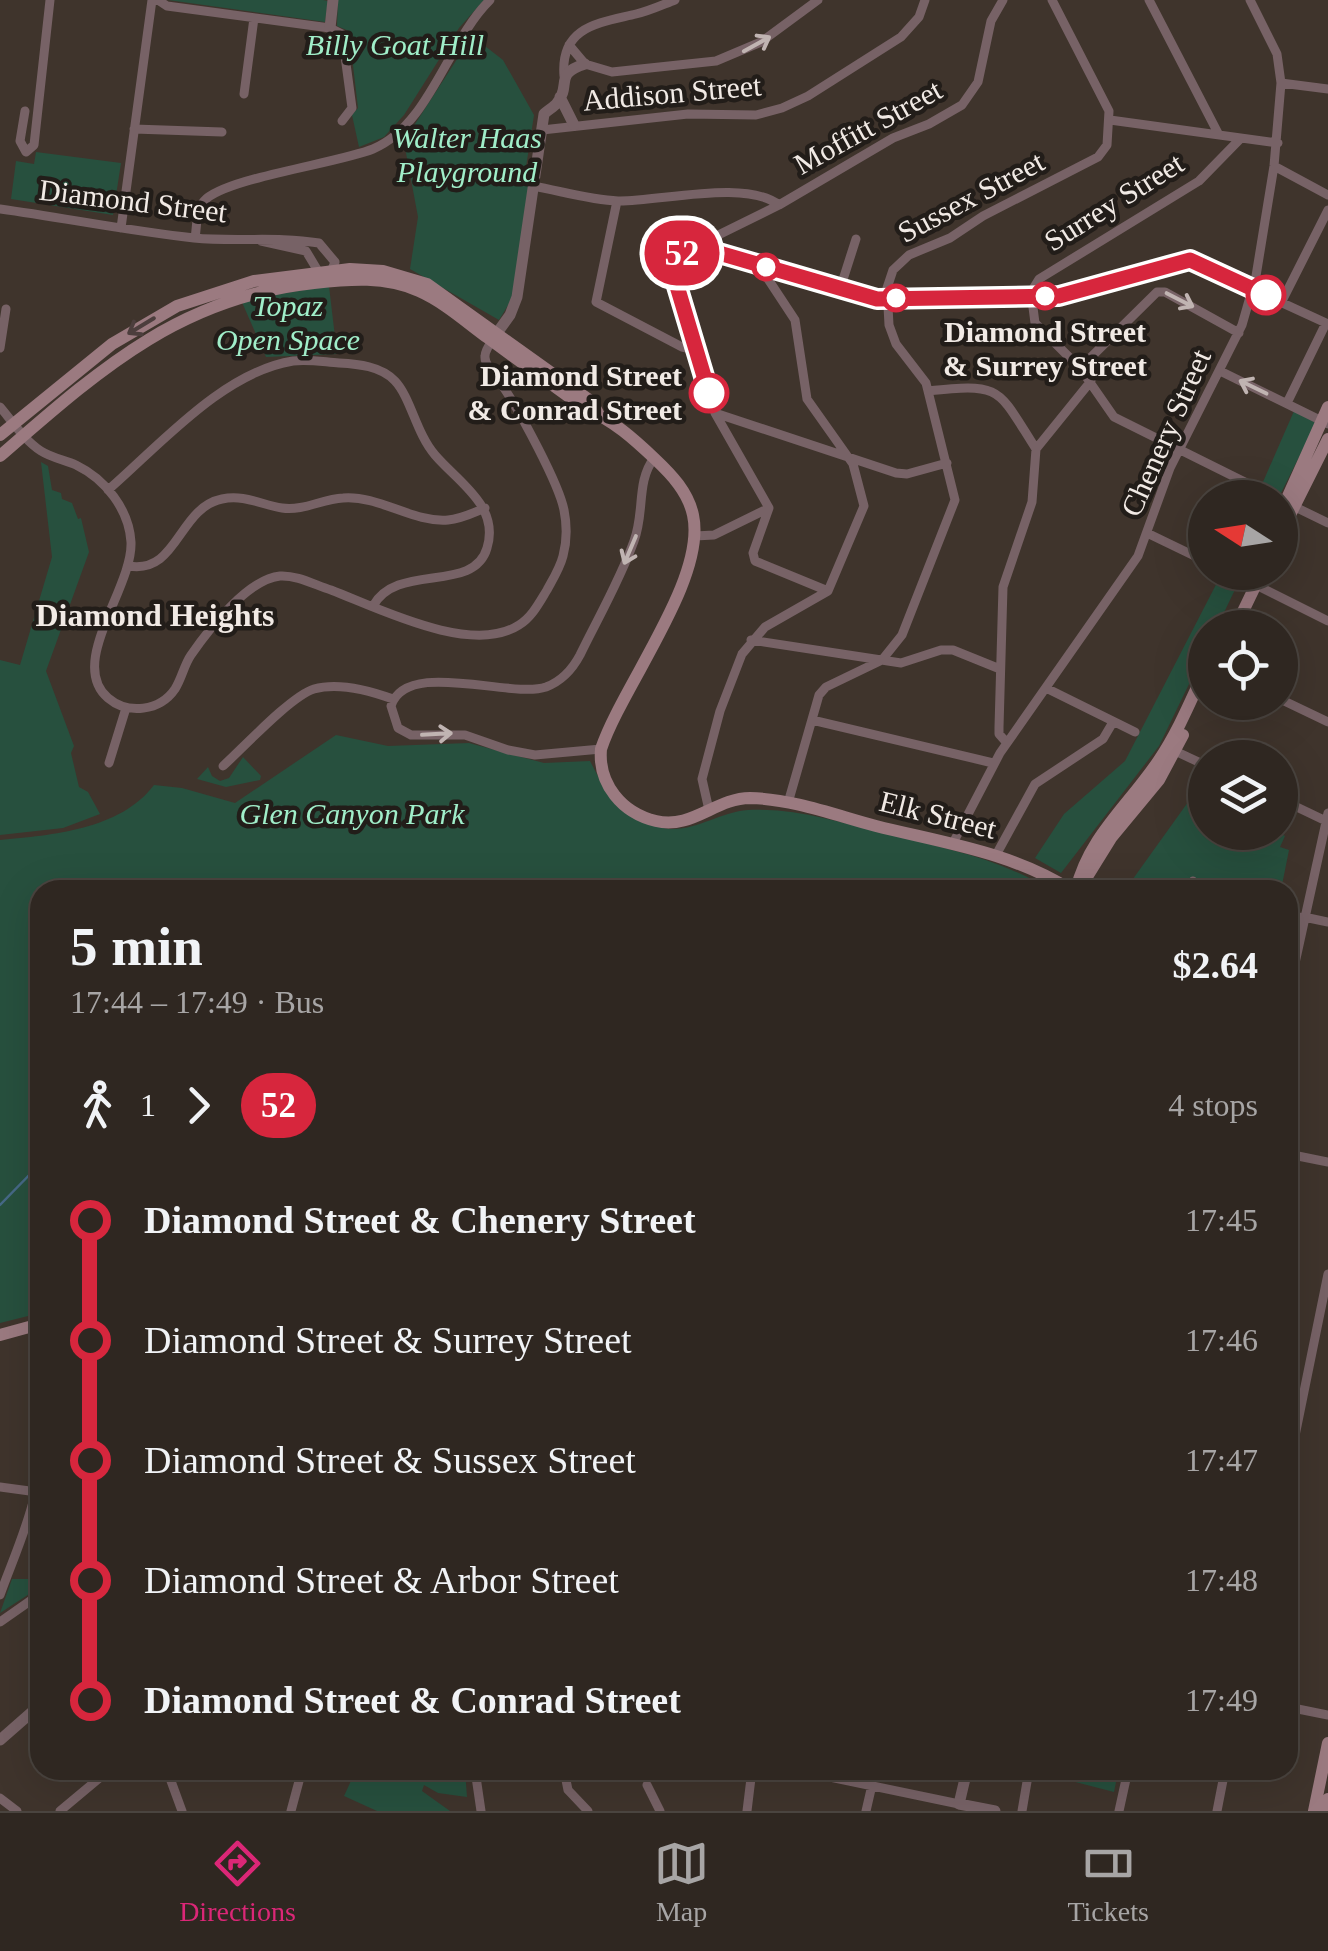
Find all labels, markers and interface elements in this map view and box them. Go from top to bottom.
park label: Billy Goat Hill [306,28,484,61]
one-way arrow [741,33,771,53]
street label: Addison Street [581,68,763,117]
street label: Moffitt Street [788,72,948,181]
park label: Walter Haas Playground [392,121,542,188]
street label: Sussex Street [892,144,1050,249]
street label: Surrey Street [1038,146,1190,257]
street label: Diamond Street [37,173,230,228]
line badge: 52 [637,220,727,286]
text: 52 [665,234,700,273]
unlabelled marker [753,254,779,280]
unlabelled marker [1247,276,1285,314]
marker: Diamond Street & Surrey Street [1032,283,1058,309]
unlabelled marker [883,285,909,311]
park label: Topaz Open Space [216,289,360,356]
one-way arrow [1164,291,1194,310]
place label: Diamond Street & Surrey Street [943,315,1147,382]
one-way arrow [127,316,156,336]
street label: Chenery Street [1114,344,1217,521]
place label: Diamond Street & Conrad Street [468,359,682,426]
marker: Diamond Street & Conrad Street [690,374,728,412]
one-way arrow [1239,377,1269,396]
north arrow [1188,480,1298,590]
map controls [1188,480,1298,850]
one-way arrow [619,534,637,565]
district label: Diamond Heights [35,597,275,633]
button: locate [1188,610,1298,720]
one-way arrow [421,724,453,743]
button: layers [1188,740,1298,850]
street label: Elk Street [876,784,1001,845]
park label: Glen Canyon Park [240,797,465,830]
text: 5 min [70,916,203,977]
text: $2.64 [1173,944,1258,986]
text: 17:44 – 17:49 · Bus [70,984,324,1020]
icon: walk [70,1078,125,1133]
icon: forward [171,1078,226,1133]
text: 52 [261,1086,296,1125]
text: 1 [140,1087,156,1123]
text: 4 stops [1168,1087,1258,1123]
text: Diamond Street & Chenery Street [144,1199,696,1241]
text: 17:45 [1185,1202,1258,1238]
text: Diamond Street & Surrey Street [144,1319,632,1361]
text: 17:46 [1185,1322,1258,1358]
text: Diamond Street & Sussex Street [144,1439,636,1481]
text: 17:47 [1185,1442,1258,1478]
text: Diamond Street & Arbor Street [144,1559,619,1601]
text: 17:48 [1185,1562,1258,1598]
text: Diamond Street & Conrad Street [144,1679,681,1721]
text: 17:49 [1185,1682,1258,1718]
tab: Directions [179,1836,296,1928]
tab: Map [654,1836,709,1928]
tab: Tickets [1067,1836,1149,1928]

